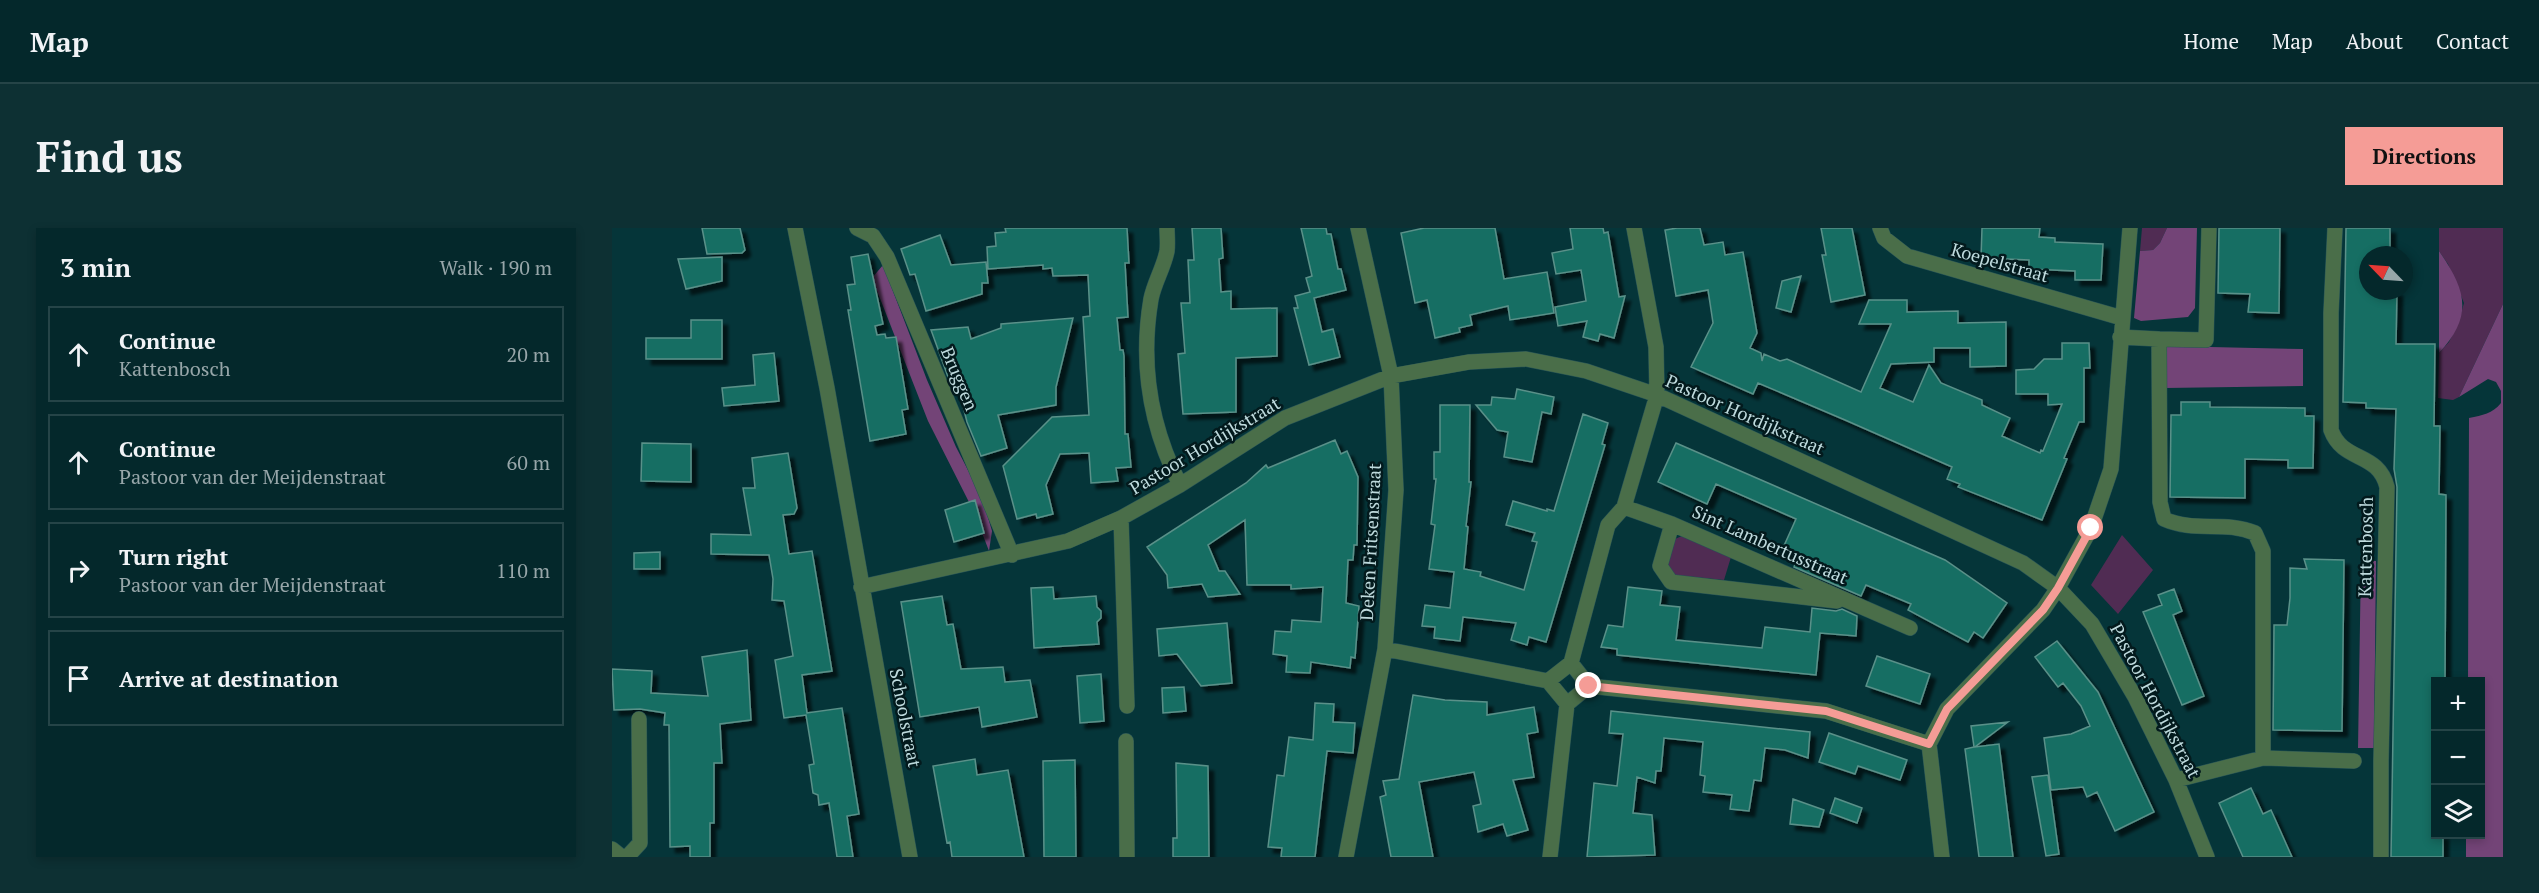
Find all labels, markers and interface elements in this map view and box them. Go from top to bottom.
text: Map [30,23,89,60]
text: Home [2183,27,2239,55]
text: Map [2272,27,2313,55]
text: About [2346,27,2403,55]
text: Contact [2436,27,2509,55]
button: Directions [2345,127,2503,185]
text: Find us [36,128,183,184]
street label: Koepelstraat [1949,237,2052,288]
north arrow [2359,246,2413,300]
text: 3 min [60,250,131,284]
text: Walk · 190 m [440,254,552,281]
text: Continue [119,326,216,355]
icon: ahead [62,338,95,371]
text: 20 m [507,341,550,368]
street label: Bruggen [936,343,984,414]
text: Kattenbosch [119,355,230,382]
street label: Pastoor Hordijkstraat [1662,368,1829,460]
street label: Pastoor Hordijkstraat [1125,391,1284,500]
text: Continue [119,434,216,463]
icon: ahead [62,446,95,479]
text: 60 m [507,449,550,476]
street label: Deken Fritsenstraat [1354,462,1386,621]
text: Pastoor van der Meijdenstraat [119,463,386,490]
street label: Kattenbosch [2352,496,2378,597]
street label: Sint Lambertusstraat [1689,499,1852,589]
route start [2077,514,2103,540]
text: Turn right [119,542,228,571]
icon: right [62,554,95,587]
text: 110 m [496,557,550,584]
text: Pastoor van der Meijdenstraat [119,571,386,598]
street label: Pastoor Hordijkstraat [2105,619,2207,782]
icon: arrive [62,662,95,695]
text: Arrive at destination [119,664,338,693]
street label: Schoolstraat [885,666,927,770]
route end [1575,672,1601,698]
map controls [2431,677,2485,839]
button: + [2431,677,2485,731]
button: − [2431,731,2485,785]
button: layers [2431,785,2485,839]

